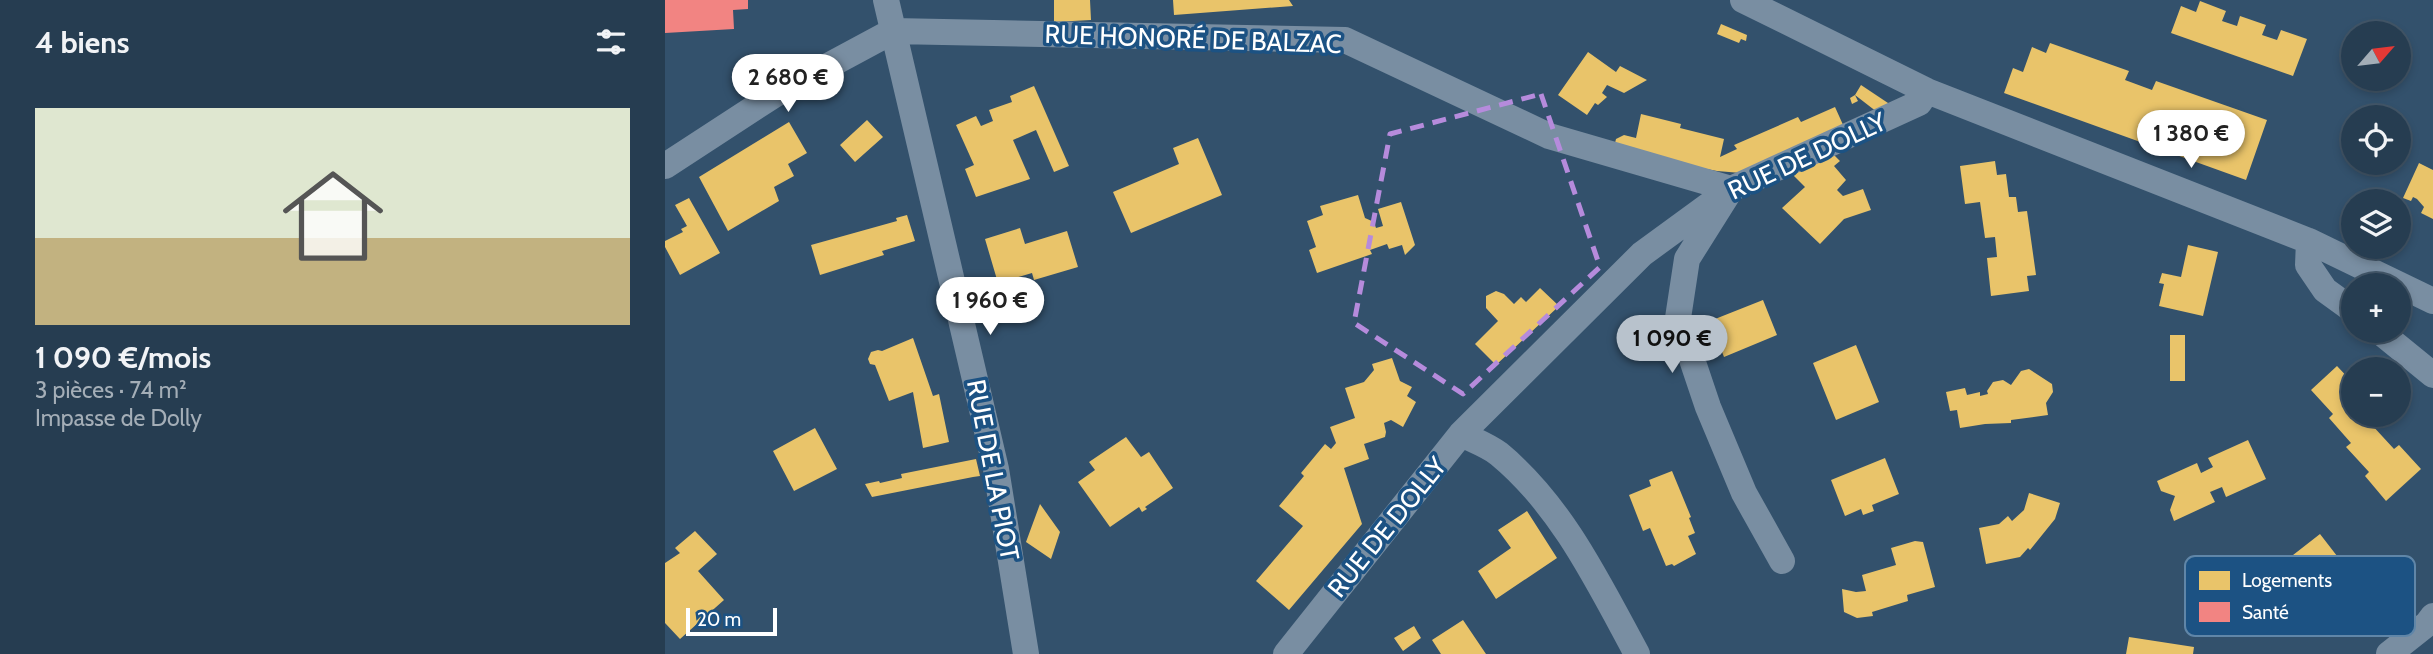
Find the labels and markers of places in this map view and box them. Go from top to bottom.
pin: 2 680 € [723,54,853,114]
pin: 1 380 € [2126,110,2256,170]
pin: 1 960 € [925,278,1055,337]
pin: 1 090 € [1607,316,1737,375]

